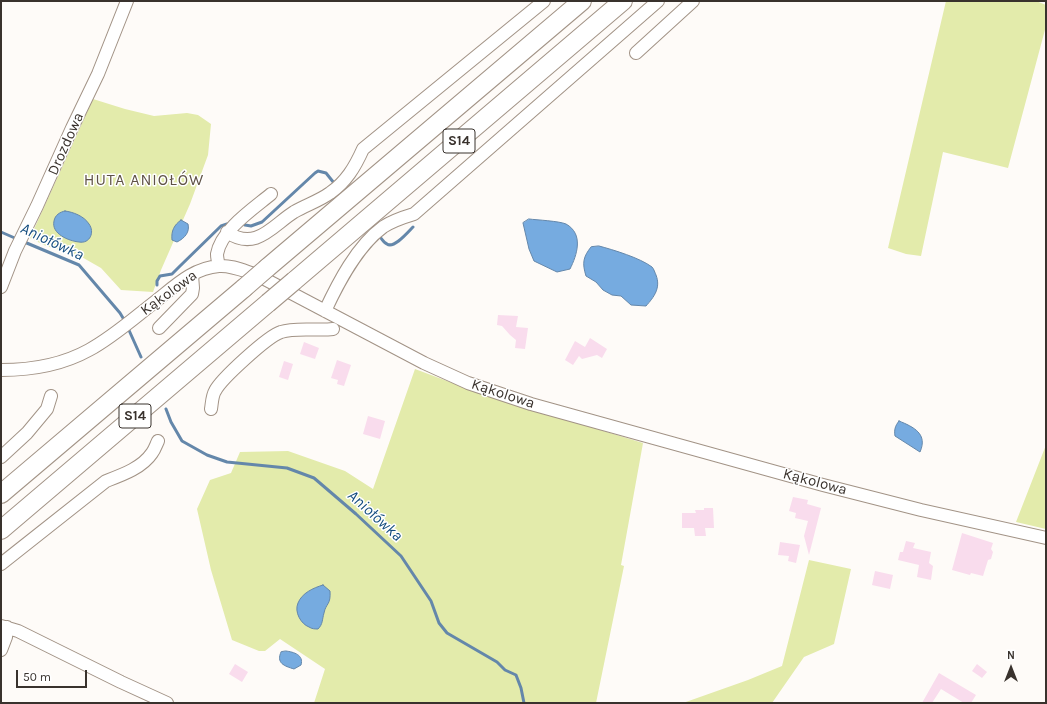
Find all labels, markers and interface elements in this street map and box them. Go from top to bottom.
street label: Drozdowa [44,110,88,178]
road number: S14 [443,129,475,153]
district label: HUTA ANIOŁÓW [84,170,204,190]
water label: Aniołówka [17,219,87,265]
street label: Kąkolowa [137,266,201,320]
street label: Kąkolowa [469,375,537,413]
road number: S14 [119,404,151,428]
street label: Kąkolowa [781,465,849,499]
water label: Aniołówka [343,486,407,546]
north arrow [991,648,1031,688]
text: N [1007,649,1015,662]
scale bar [18,662,89,688]
text: 50 m [23,670,51,684]

